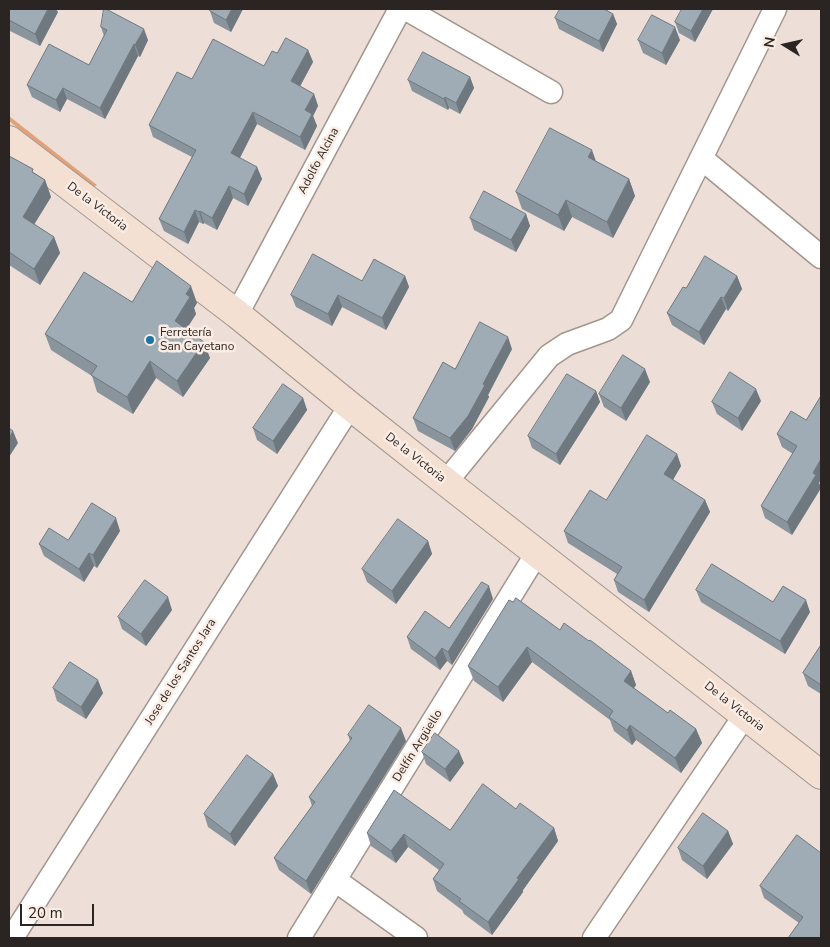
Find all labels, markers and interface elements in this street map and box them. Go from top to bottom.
north arrow [760,20,810,70]
text: N [759,36,780,49]
street label: Adolfo Alcina [295,125,343,197]
street label: De la Victoria [64,180,130,234]
place label: Ferretería San Cayetano [160,326,234,354]
marker: Ferretería San Cayetano [144,334,156,346]
street label: De la Victoria [382,430,448,486]
street label: Jose de los Santos Jara [142,616,220,728]
street label: De la Victoria [701,679,767,735]
street label: Delfín Argüello [390,707,446,785]
scale bar [22,894,96,926]
text: 20 m [28,903,63,923]

